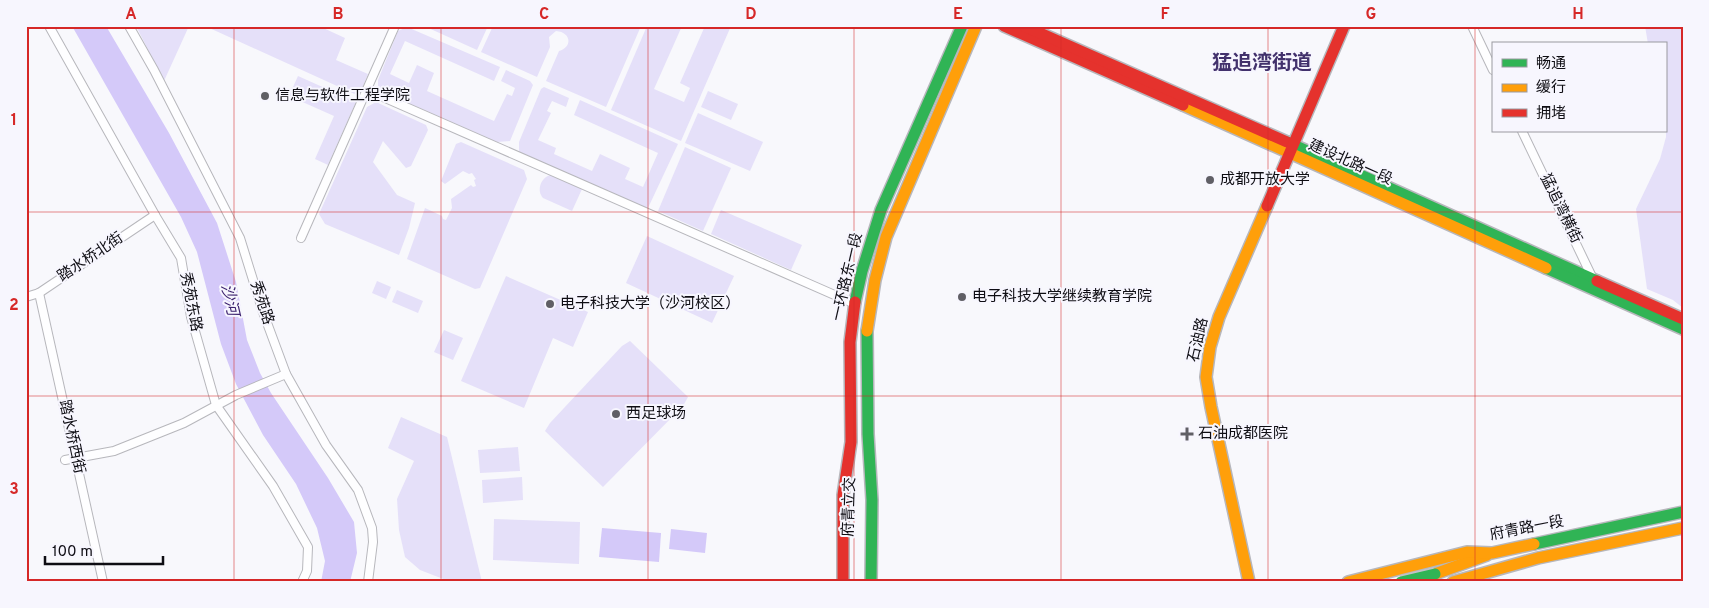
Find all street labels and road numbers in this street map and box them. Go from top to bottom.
street label: 建设北路一段 [1305,135,1395,190]
street label: 猛追湾横街 [1535,171,1585,247]
street label: 踏水桥北街 [54,228,127,287]
street label: 一环路东一段 [829,231,867,323]
street label: 秀苑东路 [175,271,205,333]
street label: 秀苑路 [245,279,277,327]
street label: 石油路 [1185,316,1213,364]
street label: 踏水桥西街 [54,398,88,476]
street label: 府青立交 [839,477,861,537]
street label: 府青路一段 [1488,513,1566,545]

